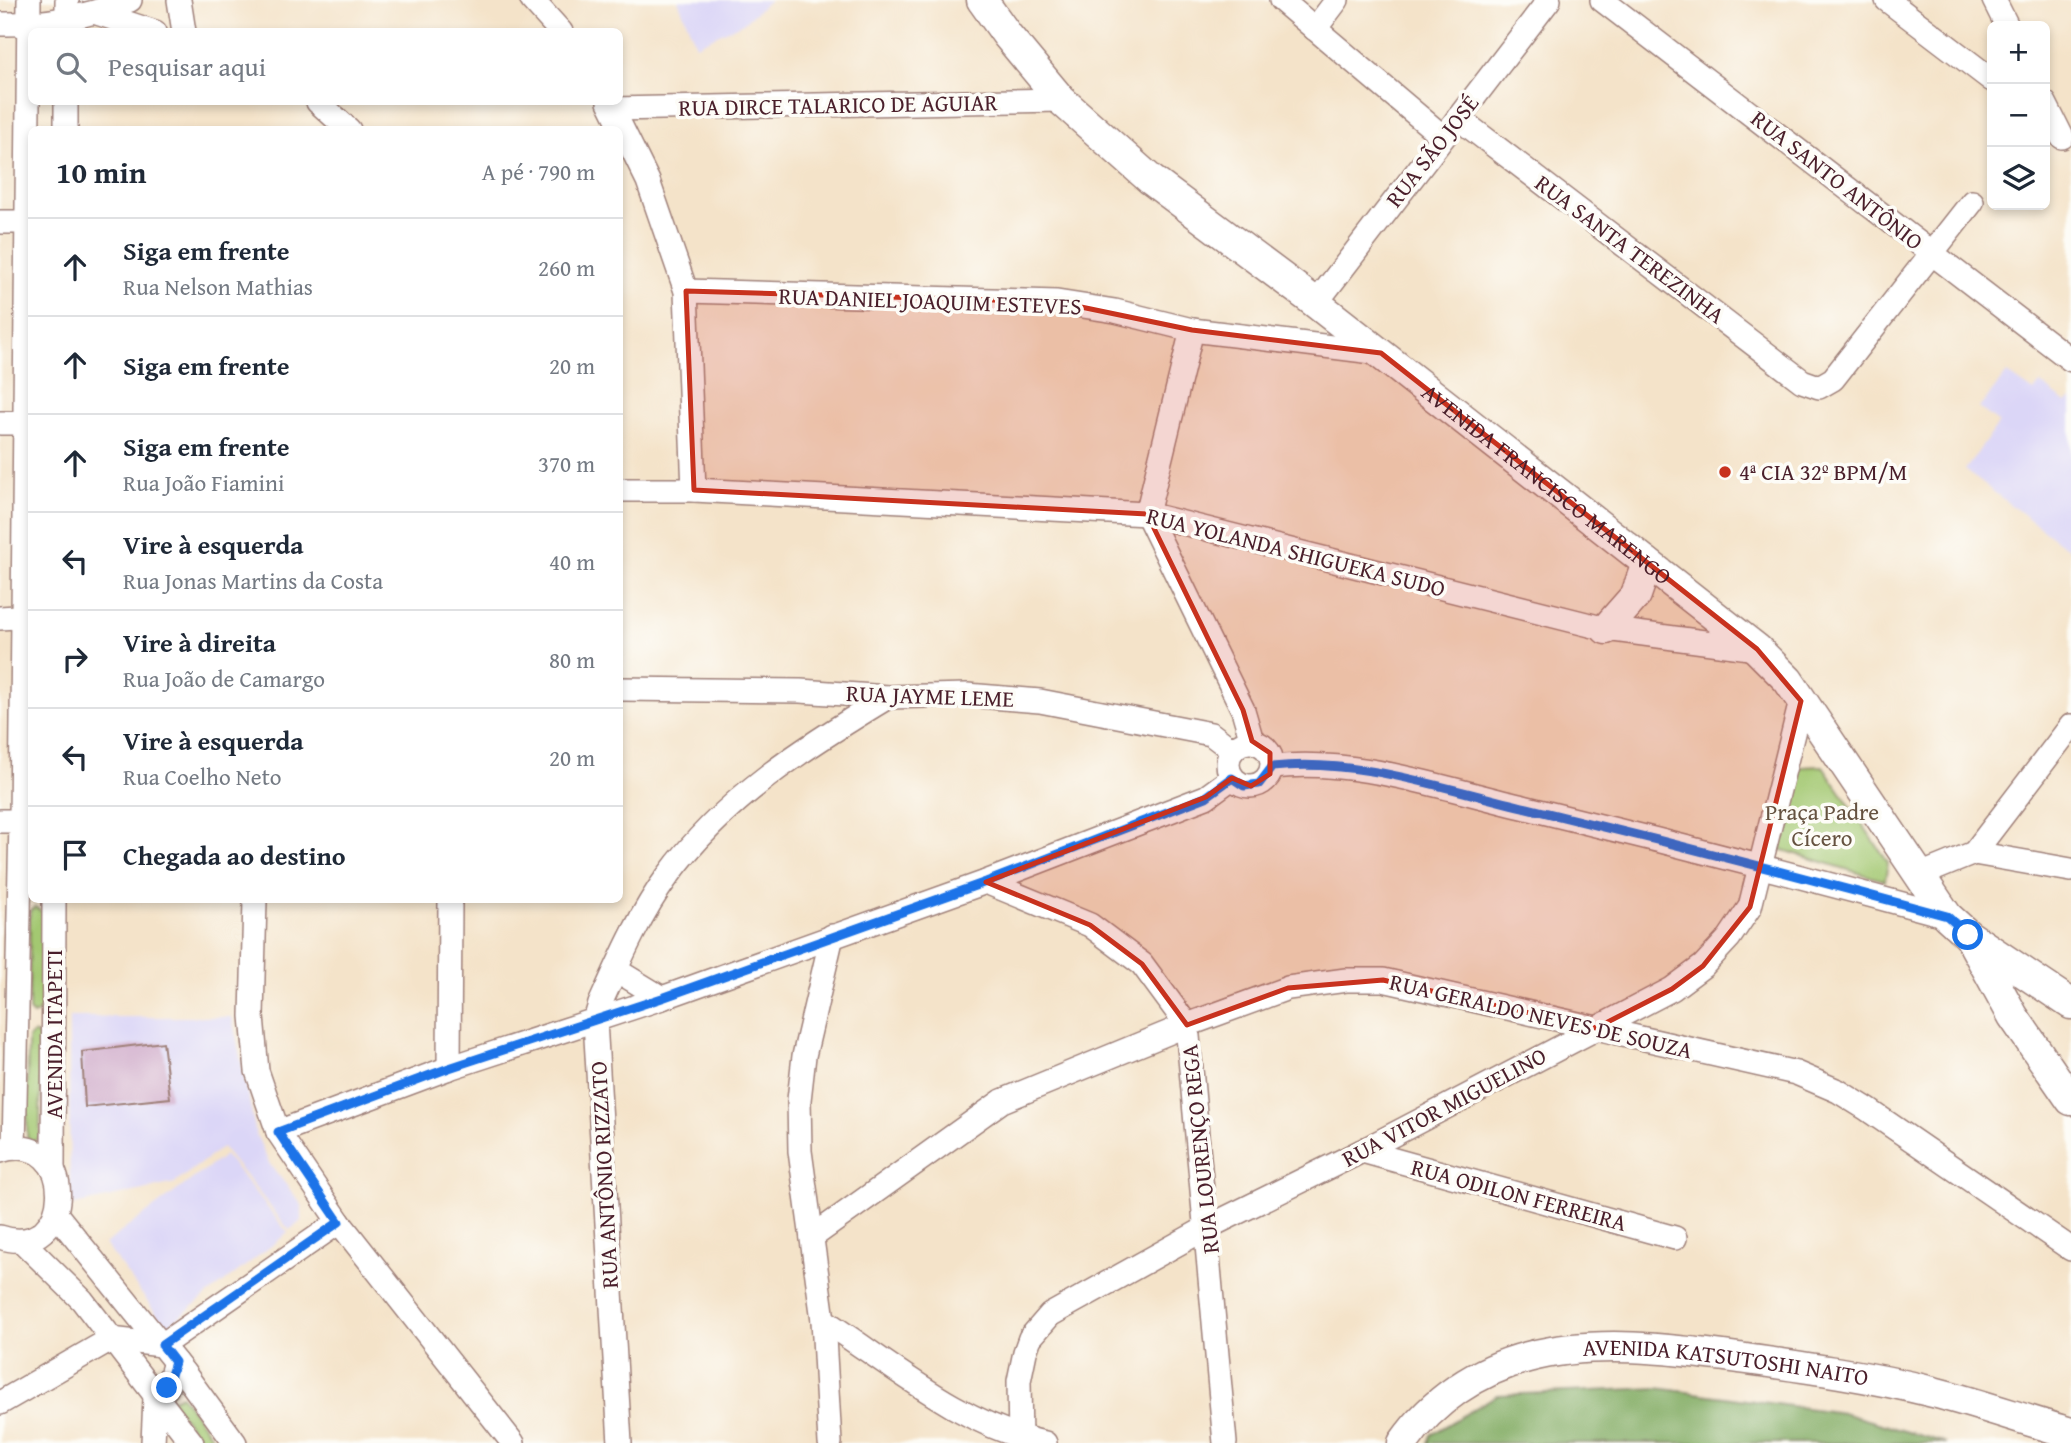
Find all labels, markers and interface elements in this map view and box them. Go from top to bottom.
map controls [1987,21,2050,210]
button: + [1987,21,2050,84]
search box [28,28,623,105]
text: Pesquisar aqui [108,47,266,86]
icon: search [52,48,90,86]
button: − [1987,84,2050,147]
street label: RUA DIRCE TALARICO DE AGUIAR [678,85,999,124]
street label: RUA SÃO JOSÉ [1377,88,1486,214]
street label: RUA SANTO ANTÔNIO [1744,102,1930,257]
button: layers [1987,147,2050,210]
text: 10 min [56,150,146,194]
text: A pé · 790 m [482,155,595,188]
street label: RUA SANTA TEREZINHA [1529,166,1732,331]
text: Siga em frente [123,231,290,270]
icon: ahead [56,248,94,286]
text: 260 m [538,251,595,284]
text: Rua Nelson Mathias [123,270,313,303]
street label: RUA DANIEL JOAQUIM ESTEVES [778,279,1082,322]
icon: ahead [56,346,94,384]
text: Siga em frente [123,346,290,385]
text: 20 m [549,349,595,382]
street label: AVENIDA FRANCISCO MARENGO [1415,375,1679,592]
text: Siga em frente [123,427,290,466]
icon: ahead [56,444,94,482]
text: 370 m [538,447,595,480]
place label: 4ª CIA 32º BPM/M [1739,455,1907,488]
marker: 4ª CIA 32º BPM/M [1717,464,1733,480]
text: Rua João Fiamini [123,466,284,499]
street label: RUA YOLANDA SHIGUEKA SUDO [1143,498,1449,605]
text: Vire à esquerda [123,525,304,564]
icon: left [56,542,94,580]
text: 40 m [549,545,595,578]
text: Rua Jonas Martins da Costa [123,564,383,597]
text: Vire à direita [123,623,276,662]
icon: right [56,640,94,678]
text: 80 m [549,643,595,676]
text: Rua João de Camargo [123,662,325,695]
street label: RUA JAYME LEME [845,676,1015,715]
text: Vire à esquerda [123,721,304,760]
icon: left [56,738,94,776]
text: 20 m [549,741,595,774]
text: Rua Coelho Neto [123,760,282,793]
park label: Praça Padre Cícero [1765,795,1879,854]
icon: arrive [56,836,94,874]
text: Chegada ao destino [123,836,346,875]
route start [1952,919,1983,950]
street label: AVENIDA ITAPETI [37,949,70,1119]
street label: RUA GERALDO NEVES DE SOUZA [1387,965,1696,1066]
street label: RUA VITOR MIGUELINO [1336,1039,1552,1174]
street label: RUA LOURENÇO REGA [1172,1043,1227,1255]
street label: RUA ANTÔNIO RIZZATO [581,1060,626,1290]
street label: RUA ODILON FERREIRA [1408,1150,1631,1239]
street label: AVENIDA KATSUTOSHI NAITO [1582,1330,1871,1394]
route end [151,1372,182,1403]

